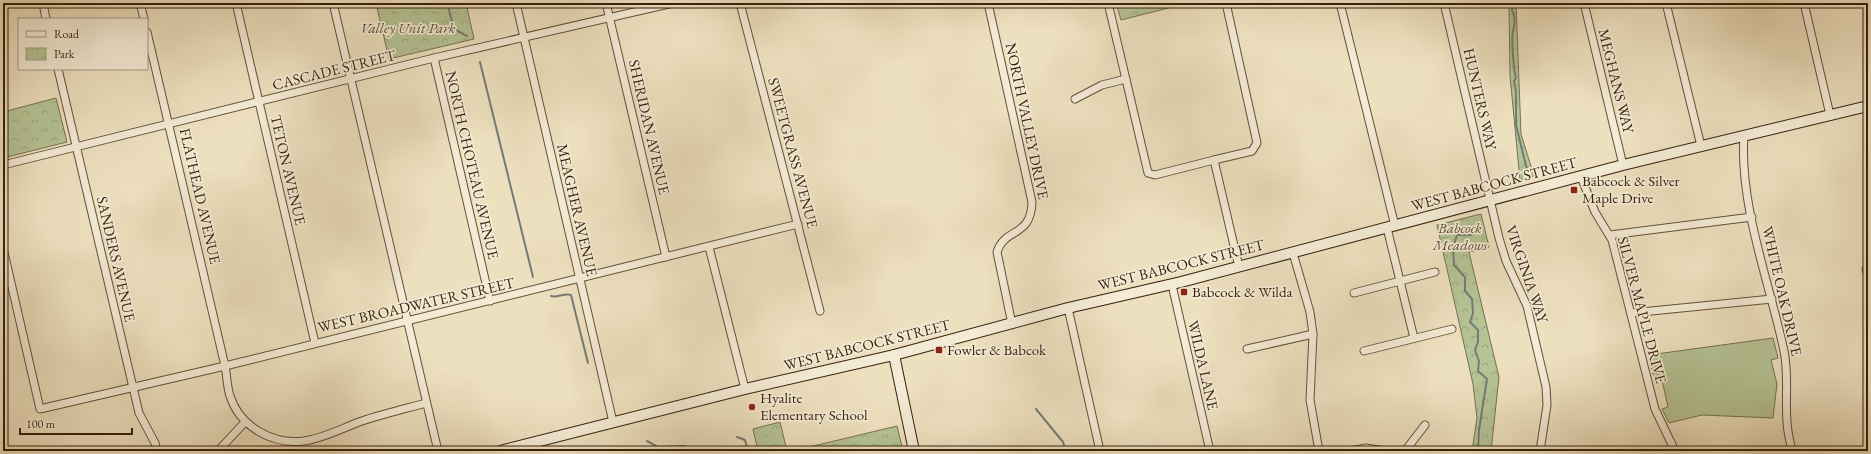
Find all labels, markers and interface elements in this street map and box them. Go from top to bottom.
legend [18,18,148,70]
park label: Valley Unit Park [360,18,456,37]
text: Road [54,26,80,42]
street label: MEGHANS WAY [1594,27,1639,136]
street label: NORTH VALLEY DRIVE [1002,41,1053,201]
street label: CASCADE STREET [270,45,398,94]
text: Park [54,46,75,62]
street label: HUNTERS WAY [1460,46,1502,153]
street label: SHERIDAN AVENUE [625,58,674,197]
street label: NORTH CHOTEAU AVENUE [442,69,504,262]
street label: SWEETGRASS AVENUE [764,75,823,231]
street label: TETON AVENUE [267,113,311,228]
street label: FLATHEAD AVENUE [176,126,225,266]
street label: MEAGHER AVENUE [553,142,602,278]
street label: WEST BABCOCK STREET [1409,152,1580,215]
place label: Babcock & Silver Maple Drive [1582,171,1680,207]
marker: Babcock & Silver Maple Drive [1569,185,1579,195]
street label: SANDERS AVENUE [93,194,140,324]
park label: Babcock Meadows [1432,218,1488,254]
street label: VIRGINIA WAY [1502,223,1553,326]
street label: WHITE OAK DRIVE [1758,224,1807,358]
street label: WEST BABCOCK STREET [1096,234,1267,294]
street label: SILVER MAPLE DRIVE [1614,234,1671,386]
street label: WEST BROADWATER STREET [316,272,517,336]
place label: Babcock & Wilda [1192,282,1293,301]
marker: Babcock & Wilda [1179,287,1189,297]
street label: WEST BABCOCK STREET [782,314,953,374]
street label: WILDA LANE [1184,318,1223,412]
place label: Fowler & Babcok [947,340,1047,359]
marker: Fowler & Babcok [934,345,944,355]
place label: Hyalite Elementary School [760,388,868,424]
marker: Hyalite Elementary School [747,402,757,412]
scale bar [20,410,132,436]
text: 100 m [26,416,56,432]

